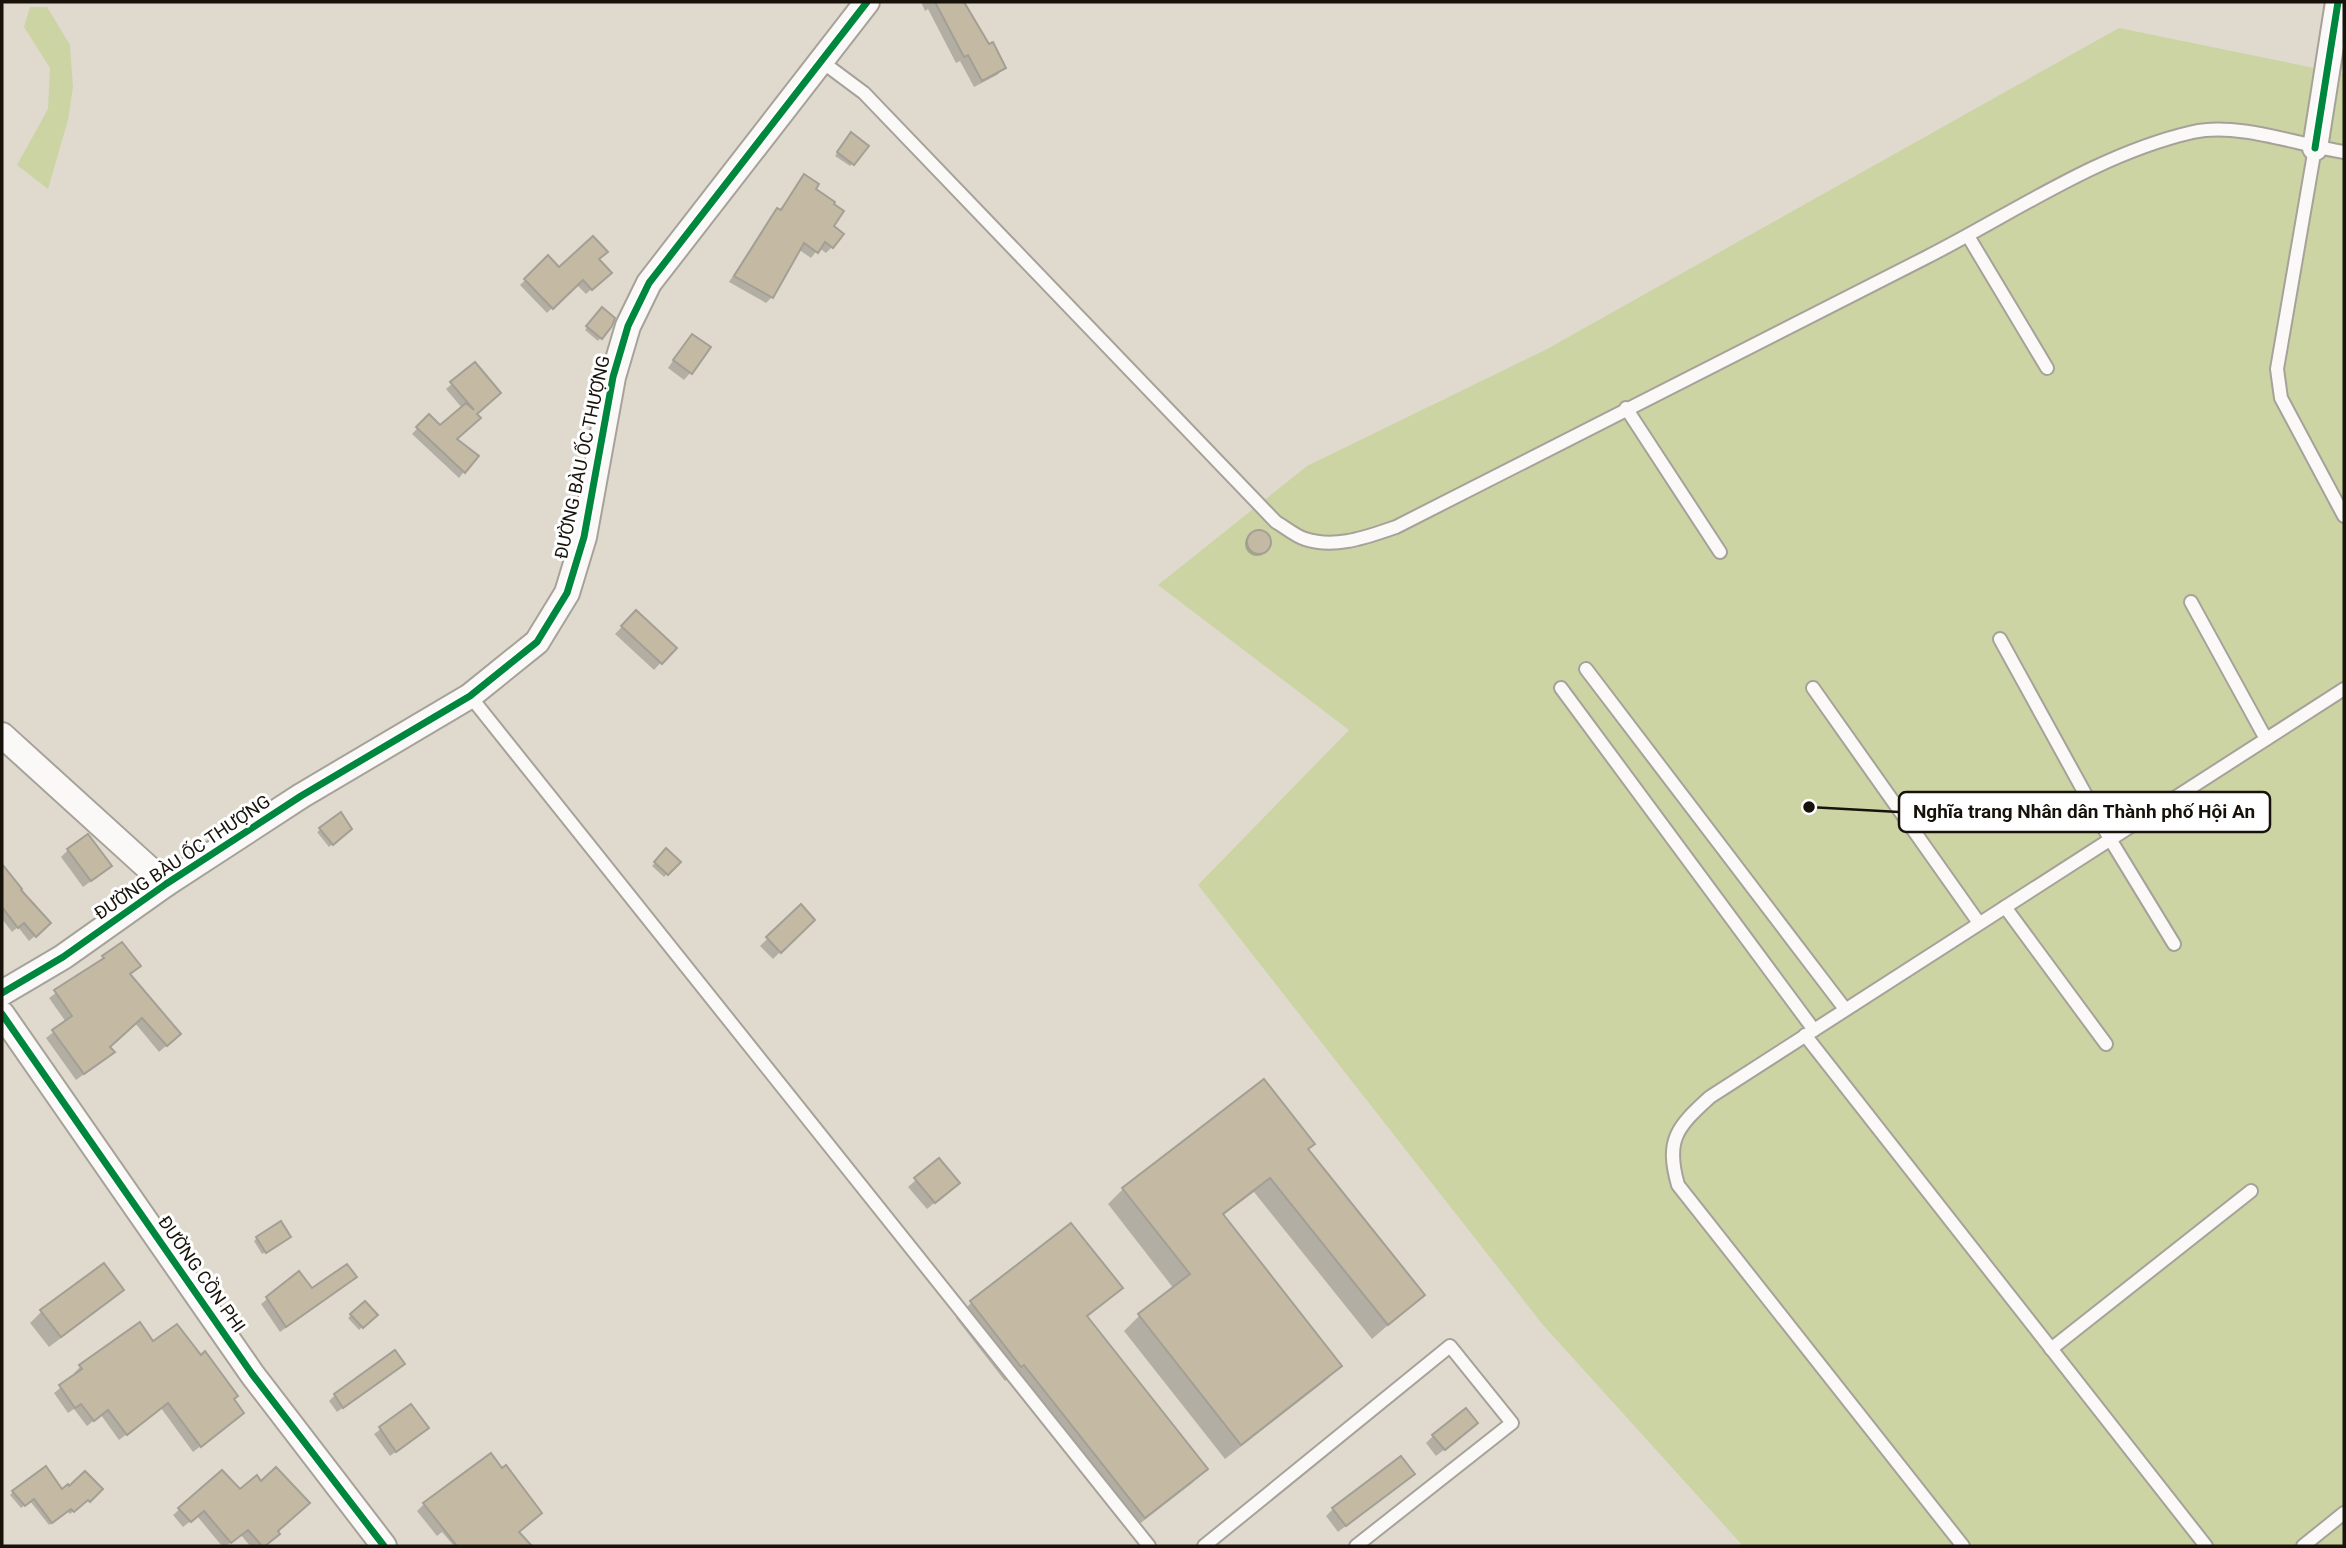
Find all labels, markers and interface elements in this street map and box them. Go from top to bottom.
street label: ĐƯỜNG BÀU ỐC THƯỢNG [549,353,614,561]
street label: ĐƯỜNG BÀU ỐC THƯỢNG [90,790,274,924]
callout: Nghĩa trang Nhân dân Thành phố Hội An [1899,792,2270,832]
text: Nghĩa trang Nhân dân Thành phố Hội An [1913,800,2255,823]
street label: ĐƯỜNG CỒN PHI [154,1211,251,1336]

